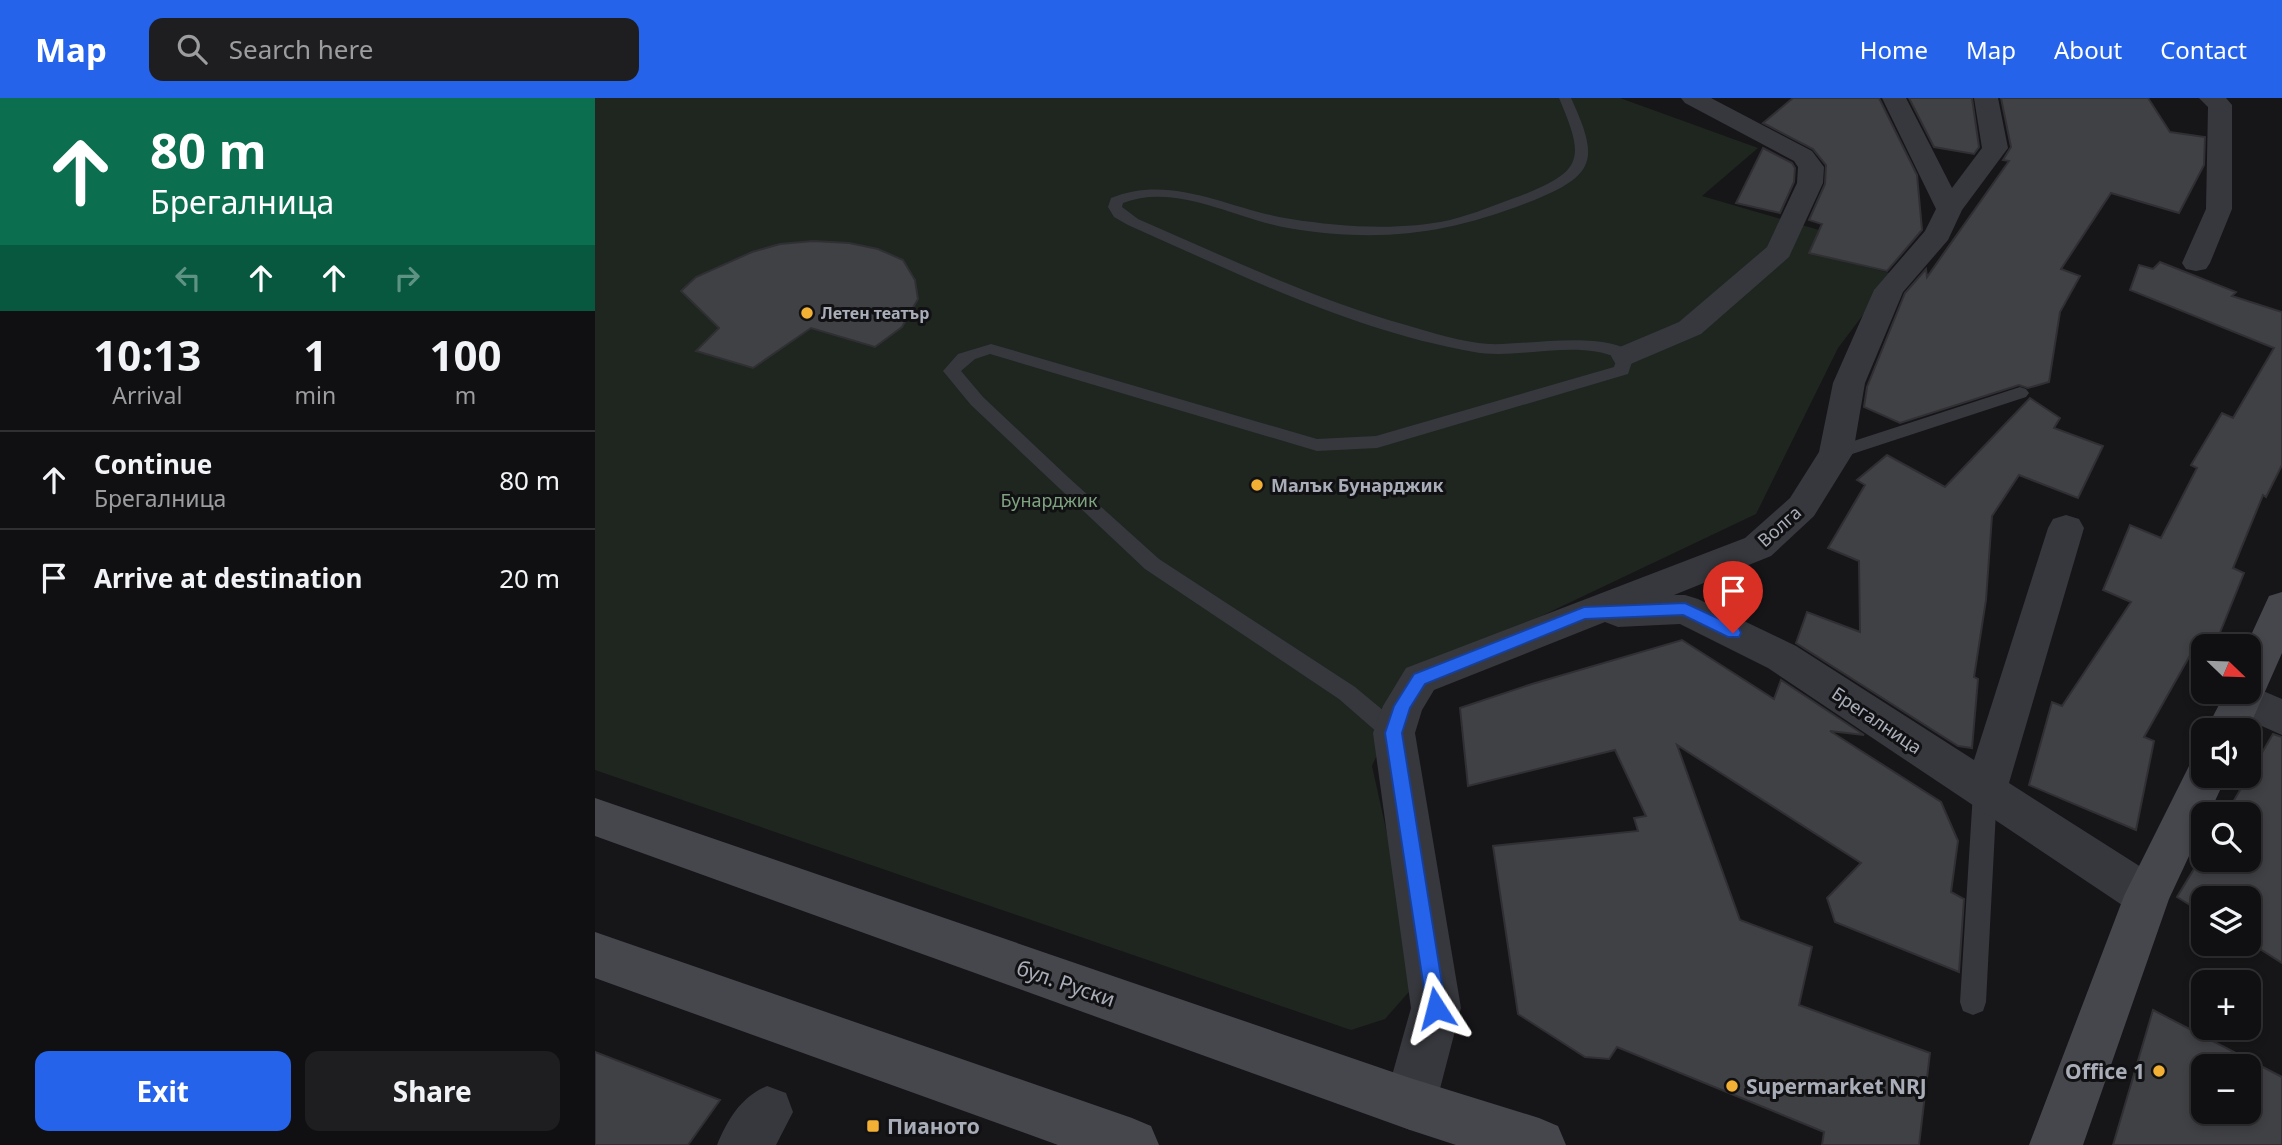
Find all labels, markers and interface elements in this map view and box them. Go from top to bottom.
search box [149,18,639,81]
text: Map [35,27,107,72]
icon: search [173,30,211,68]
text: Search here [229,31,373,67]
text: Home [1860,33,1928,66]
text: Map [1966,33,2016,66]
text: About [2054,33,2122,66]
text: Contact [2160,33,2247,66]
text: 80 m [150,117,267,183]
icon: ahead [35,126,126,217]
text: Брегалница [150,180,334,223]
icon: left [169,259,207,297]
icon: ahead [242,259,280,297]
icon: ahead [315,259,353,297]
icon: right [388,259,426,297]
place label: Летен театър [821,302,929,324]
marker: Летен театър [799,305,815,321]
text: 10:13 [93,326,201,383]
text: 1 [303,326,327,383]
text: 100 [430,326,502,383]
text: Arrival [112,379,182,411]
text: min [295,379,336,411]
text: m [455,379,476,411]
text: Continue [94,446,212,482]
icon: ahead [35,461,73,499]
text: 80 m [499,462,560,498]
place label: Малък Бунарджик [1271,473,1444,497]
marker: Малък Бунарджик [1249,477,1265,493]
text: Брегалница [94,482,226,514]
park label: Бунарджик [1000,488,1098,512]
street label: Волга [1752,500,1806,552]
icon: arrive [35,559,73,597]
text: Arrive at destination [94,560,363,596]
text: 20 m [499,560,560,596]
pin [1703,561,1763,633]
icon: arrive [1714,572,1752,610]
north arrow [2191,634,2261,704]
map controls [2191,634,2261,1124]
street label: Брегалница [1827,681,1927,759]
button: sound [2191,718,2261,788]
button: search [2191,802,2261,872]
button: layers [2191,886,2261,956]
street label: бул. Руски [1013,953,1119,1013]
button: + [2191,970,2261,1040]
position arrow [1399,971,1473,1045]
button: Exit [35,1051,291,1131]
button: Share [305,1051,560,1131]
button: − [2191,1054,2261,1124]
place label: Office 1 [2065,1057,2145,1085]
marker: Office 1 [2151,1063,2167,1079]
place label: Supermarket NRJ [1746,1072,1927,1100]
marker: Supermarket NRJ [1724,1078,1740,1094]
place label: Пианото [887,1112,980,1140]
marker: Пианото [865,1118,881,1134]

